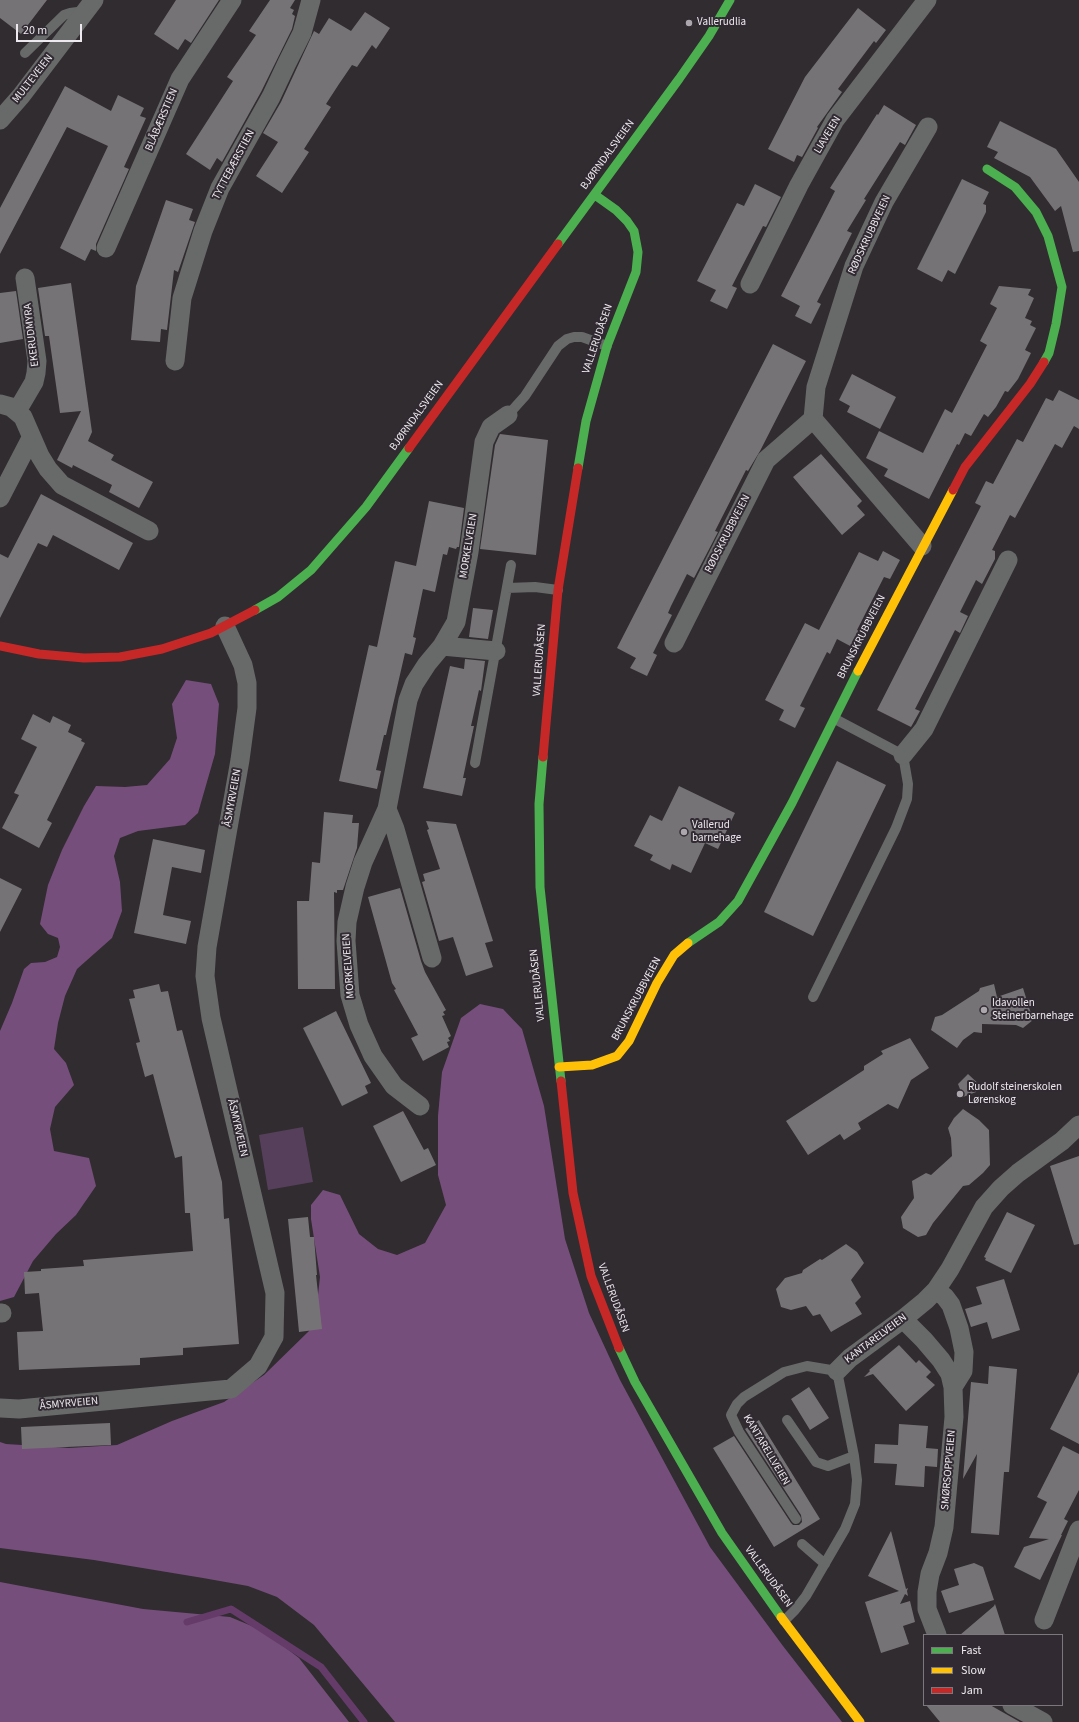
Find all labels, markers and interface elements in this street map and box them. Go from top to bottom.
scale bar [18,16,84,42]
place label: Vallerudlia [697,16,746,30]
marker: Vallerudlia [684,18,694,28]
text: 20 m [23,22,47,39]
street label: MULTEVEIEN [10,52,56,106]
street label: BLÅBÆRSTIEN [143,87,181,153]
street label: LIAVEIEN [812,114,844,156]
street label: BJØRNDALSVEIEN [578,118,638,192]
street label: TYTTEBÆRSTIEN [210,128,258,202]
street label: RØDSKRUBBVEIEN [846,193,894,277]
street label: VALLERUDÅSEN [580,302,616,376]
street label: EKERUDMYRA [22,303,42,367]
street label: BJØRNDALSVEIEN [387,379,447,453]
street label: RØDSKRUBBVEIEN [703,493,753,575]
street label: MORKELVEIEN [457,513,481,579]
street label: BRUNSKRUBBVEIEN [835,593,889,681]
street label: VALLERUDÅSEN [531,623,549,697]
street label: ÅSMYRVEIEN [221,768,245,828]
place label: Vallerud barnehage [692,819,741,845]
marker: Vallerud barnehage [679,827,689,837]
street label: MORKELVEIEN [340,933,358,999]
street label: VALLERUDÅSEN [528,948,548,1022]
street label: BRUNSKRUBBVEIEN [609,955,665,1043]
place label: Idavollen Steinerbarnehage [992,997,1074,1023]
marker: Idavollen Steinerbarnehage [979,1005,989,1015]
place label: Rudolf steinerskolen Lørenskog [968,1081,1062,1107]
marker: Rudolf steinerskolen Lørenskog [955,1089,965,1099]
street label: ÅSMYRVEIEN [224,1098,250,1158]
street label: VALLERUDÅSEN [594,1262,632,1334]
street label: KANTARELVEIEN [842,1311,910,1367]
street label: ÅSMYRVEIEN [39,1395,99,1413]
street label: KANTARELLVEIEN [740,1412,792,1488]
street label: SMØRSOPPVEIEN [939,1429,959,1511]
street label: VALLERUDÅSEN [741,1544,795,1610]
legend [923,1634,1063,1706]
text: Fast [961,1642,981,1659]
text: Slow [961,1662,986,1679]
text: Jam [961,1682,983,1699]

